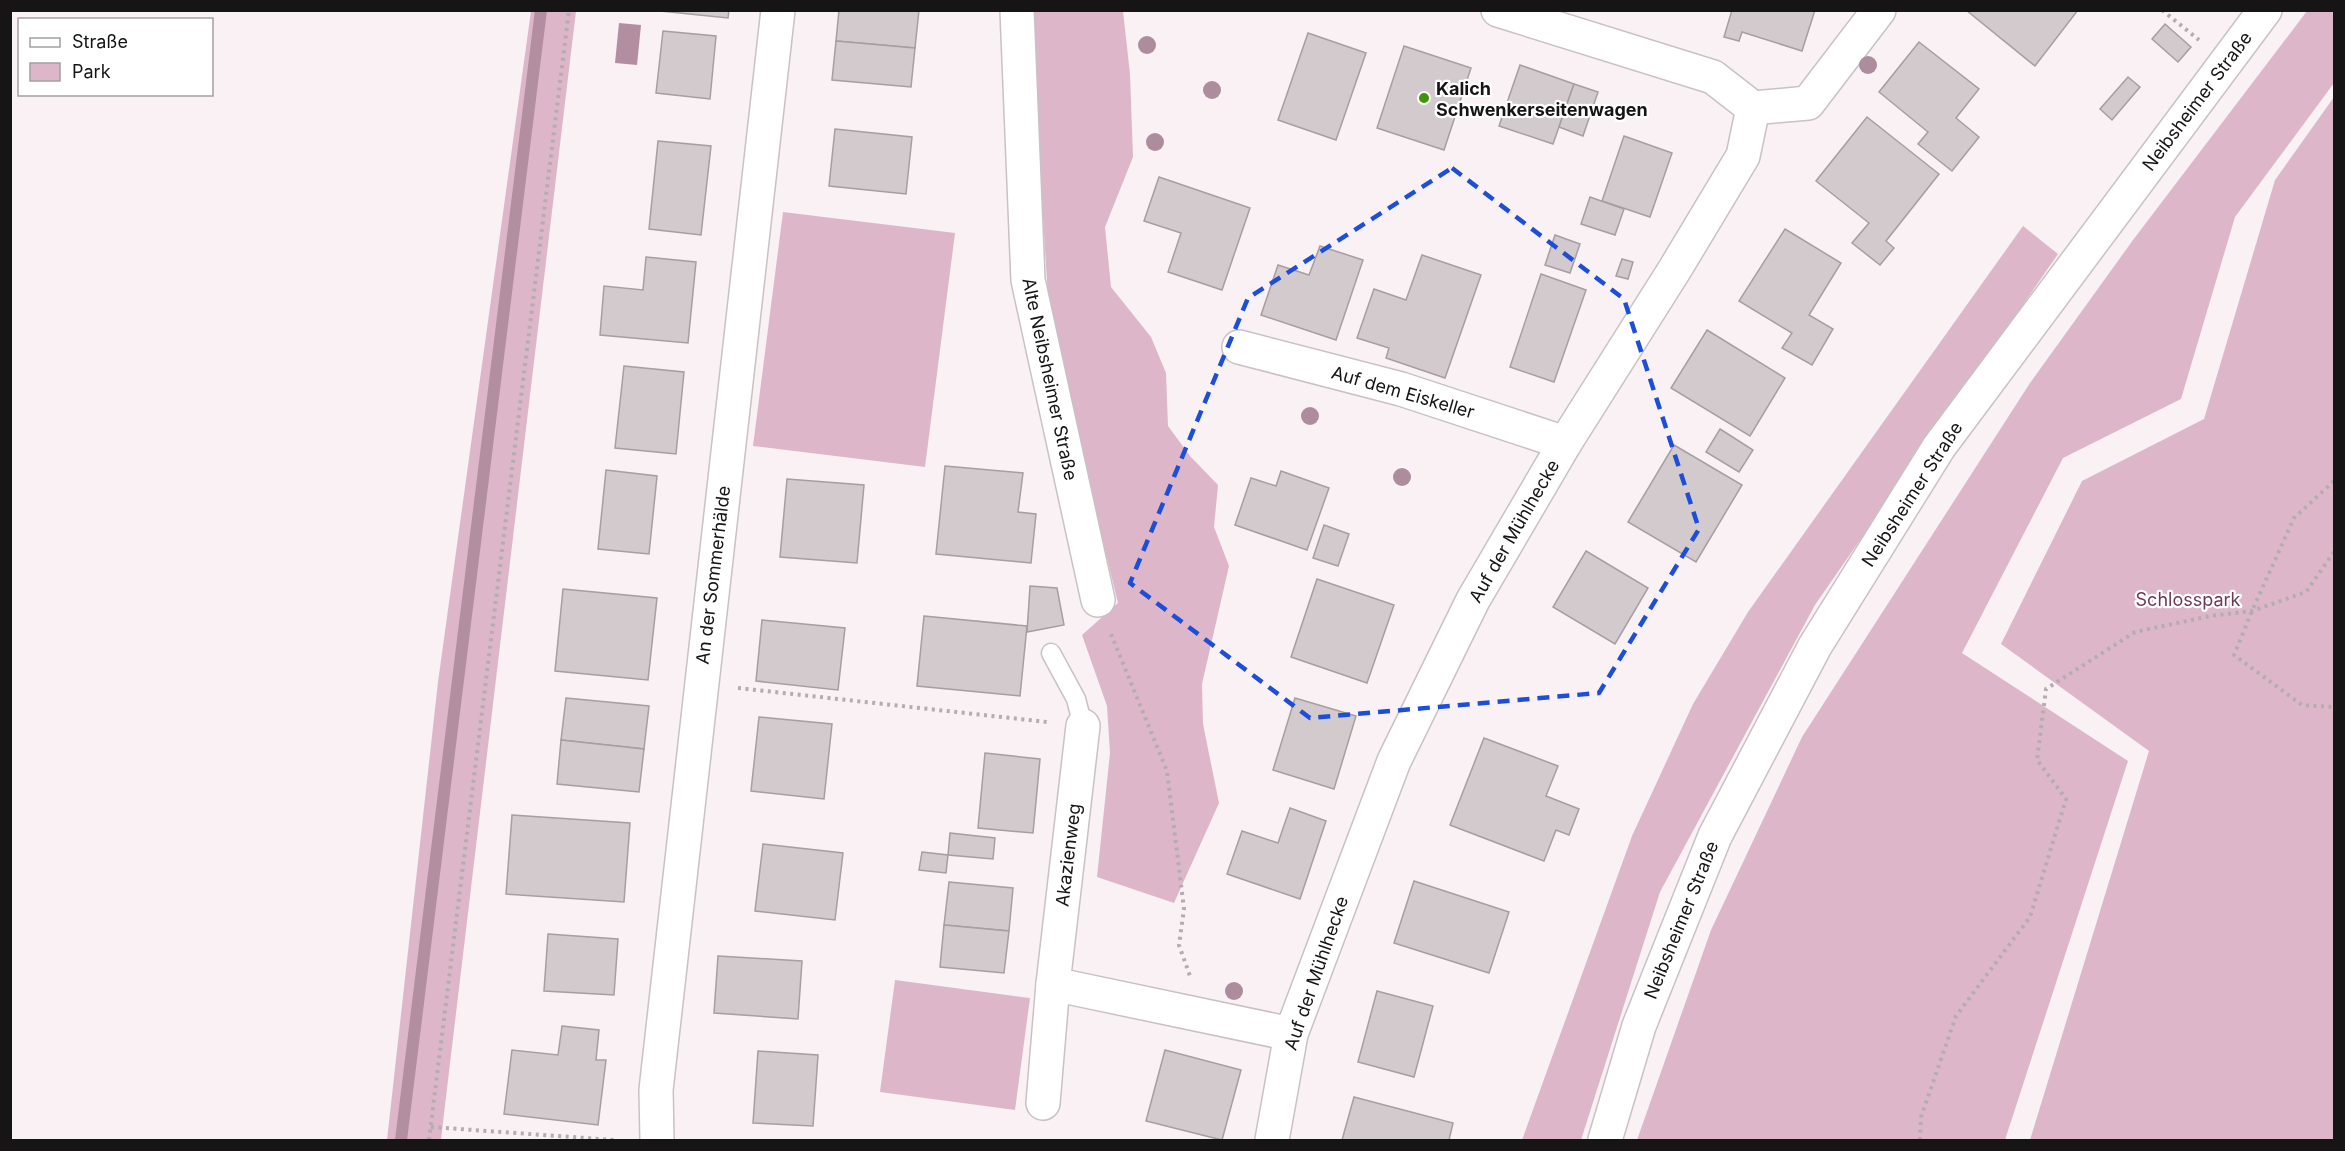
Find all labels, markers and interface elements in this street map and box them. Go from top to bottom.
legend [18,18,213,96]
street label: Neibsheimer Straße [2138,27,2256,175]
text: Straße [72,31,128,52]
text: Park [72,61,111,82]
place label: Kalich Schwenkerseitenwagen [1436,78,1648,120]
marker: Kalich Schwenkerseitenwagen [1417,91,1431,105]
street label: Alte Neibsheimer Straße [1018,276,1082,482]
street label: Auf dem Eiskeller [1329,362,1477,423]
street label: Neibsheimer Straße [1857,418,1967,570]
street label: Auf der Mühlhecke [1465,456,1563,606]
street label: An der Sommerhälde [692,485,734,665]
park label: Schlosspark [2136,589,2241,610]
street label: Akazienweg [1051,802,1085,908]
street label: Neibsheimer Straße [1640,838,1722,1002]
street label: Auf der Mühlhecke [1280,893,1352,1053]

